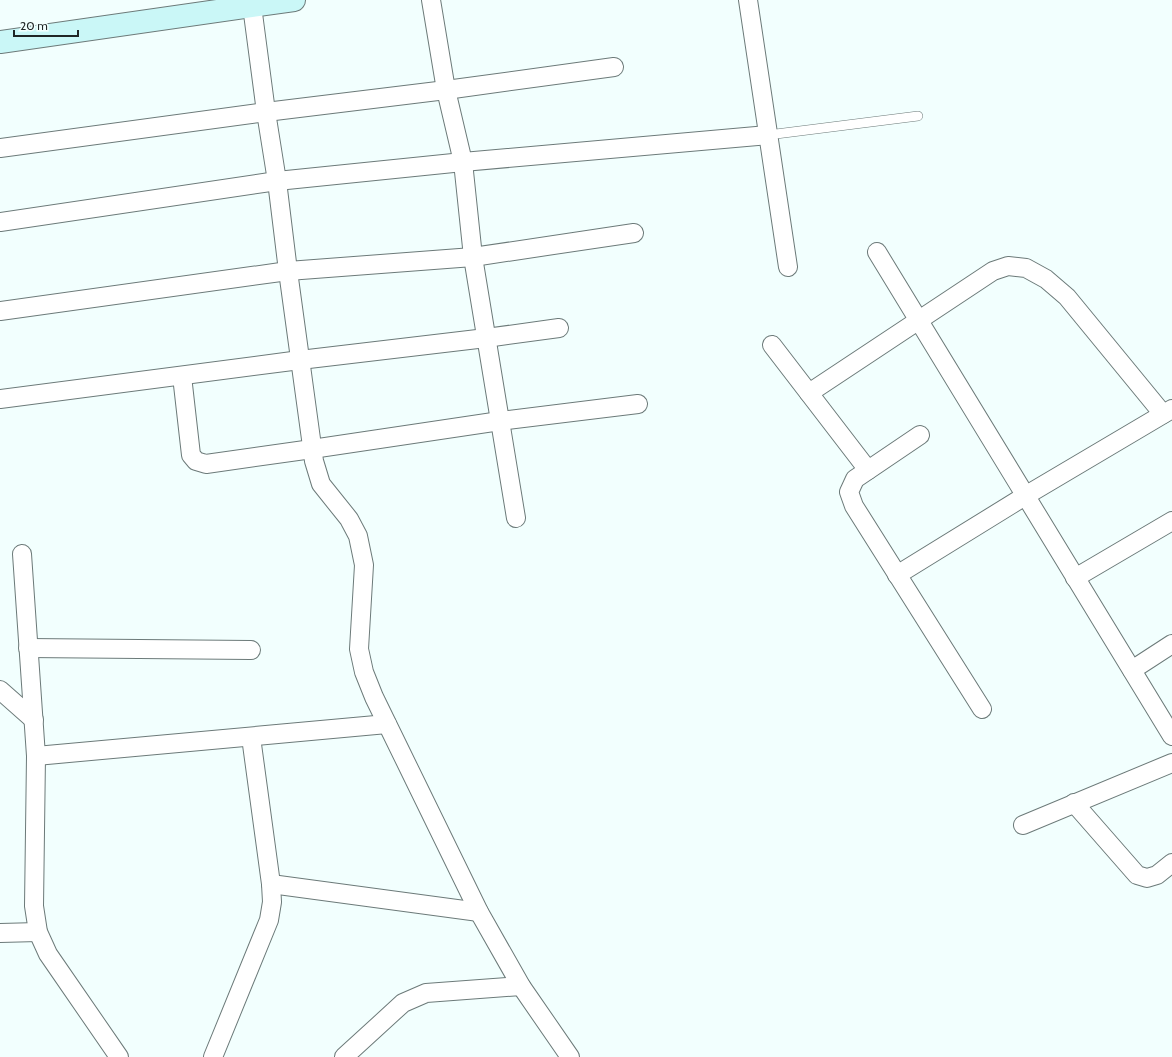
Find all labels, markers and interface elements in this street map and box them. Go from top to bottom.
scale bar [14,12,78,38]
text: 20 m [20,18,48,33]

